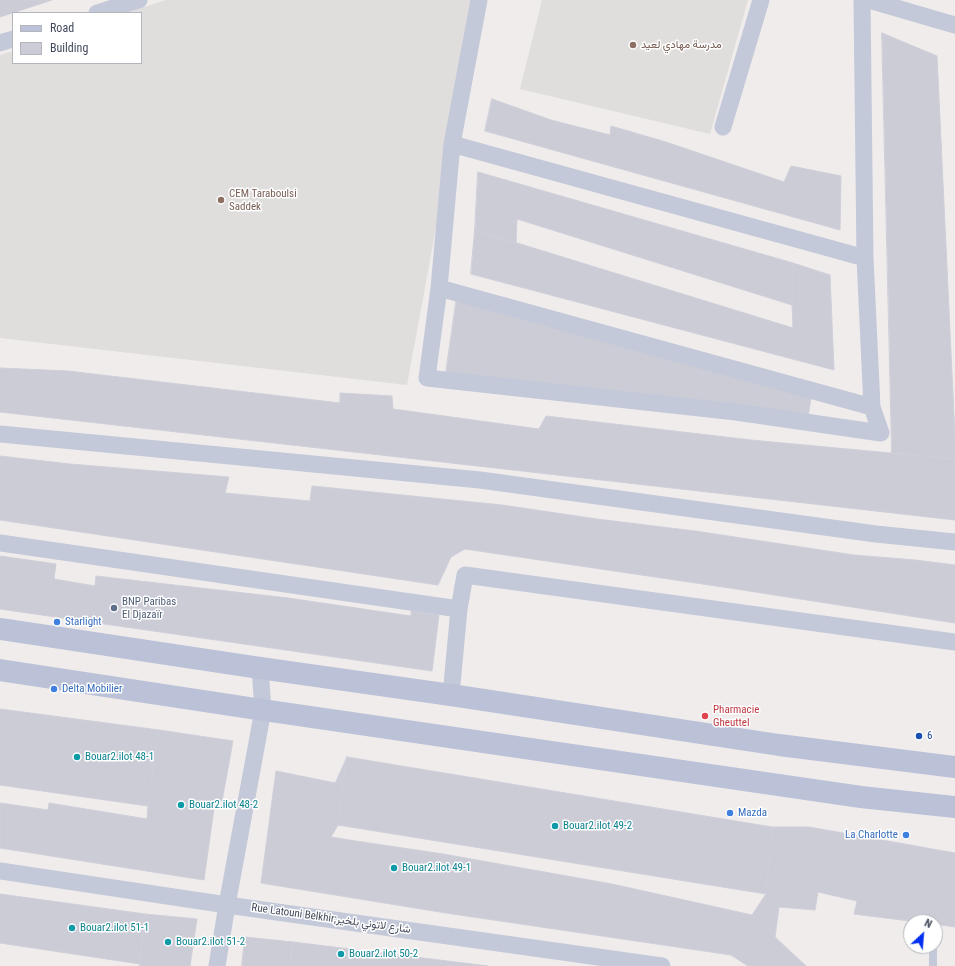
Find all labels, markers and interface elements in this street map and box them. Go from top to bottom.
legend [12,12,142,64]
text: Road [50,21,74,35]
place label: مدرسة مهادي لعيد [641,38,722,52]
marker: مدرسة مهادي لعيد [628,40,638,50]
text: Building [50,41,88,55]
place label: CEM Taraboulsi Saddek [229,187,297,213]
marker: CEM Taraboulsi Saddek [216,195,226,205]
place label: BNP Paribas El Djazaïr [122,595,176,621]
marker: BNP Paribas El Djazaïr [109,603,119,613]
place label: Starlight [65,615,102,629]
marker: Starlight [52,617,62,627]
place label: Delta Mobilier [62,682,122,696]
marker: Delta Mobilier [49,684,59,694]
place label: Pharmacie Gheuttel [713,703,759,729]
marker: Pharmacie Gheuttel [700,711,710,721]
place label: 6 [927,729,932,743]
marker: 6 [914,731,924,741]
place label: Bouar2.ilot 48-1 [85,750,154,764]
marker: Bouar2.ilot 48-1 [72,752,82,762]
place label: Bouar2.ilot 48-2 [189,798,258,812]
marker: Bouar2.ilot 48-2 [176,800,186,810]
place label: Mazda [738,806,767,820]
marker: Mazda [725,808,735,818]
place label: Bouar2.ilot 49-2 [563,819,632,833]
marker: Bouar2.ilot 49-2 [550,821,560,831]
place label: La Charlotte [845,828,898,842]
marker: La Charlotte [901,830,911,840]
place label: Bouar2.ilot 49-1 [402,861,471,875]
marker: Bouar2.ilot 49-1 [389,863,399,873]
street label: Rue Latouni Belkhir;شارع لاتوني بلخير [251,901,411,937]
north arrow [903,914,943,954]
text: N [922,916,934,931]
place label: Bouar2.ilot 51-1 [80,921,149,935]
marker: Bouar2.ilot 51-1 [67,923,77,933]
place label: Bouar2.ilot 51-2 [176,935,245,949]
marker: Bouar2.ilot 51-2 [163,937,173,947]
place label: Bouar2.ilot 50-2 [349,947,418,961]
marker: Bouar2.ilot 50-2 [336,949,346,959]

